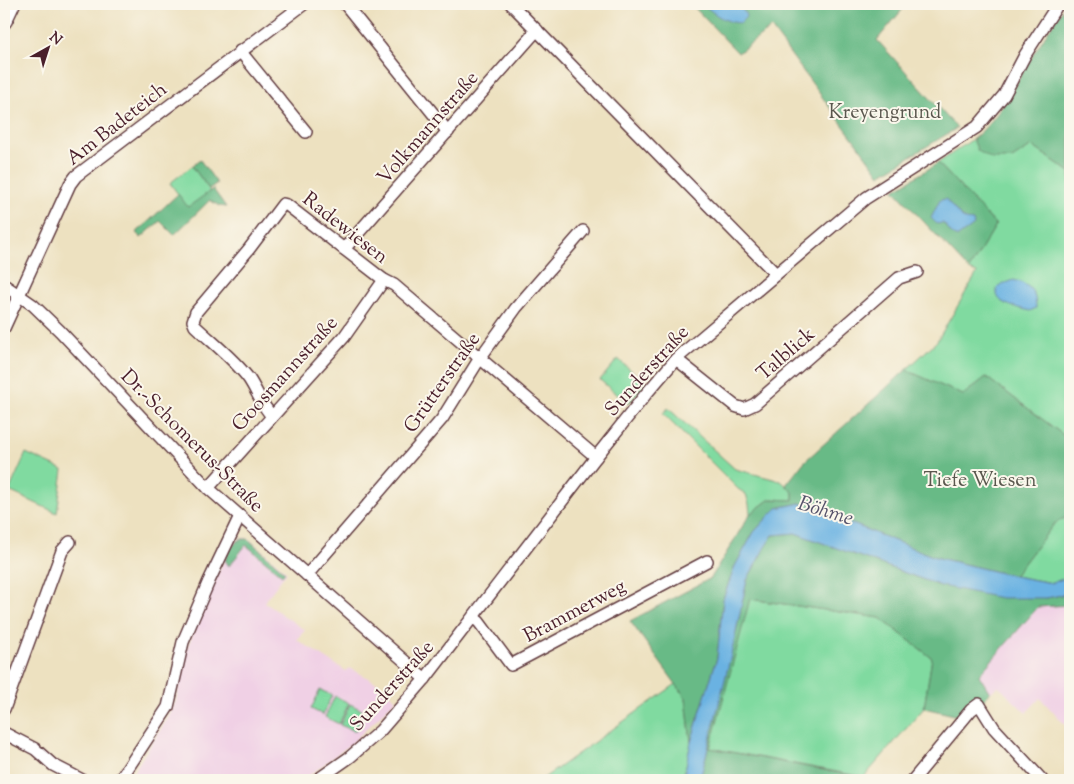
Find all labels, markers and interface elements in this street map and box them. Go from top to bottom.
north arrow [22,22,72,72]
text: N [44,28,66,51]
street label: Volkmannstraße [371,65,487,192]
street label: Am Badeteich [61,76,174,174]
park label: Kreyengrund [829,99,941,128]
street label: Radewiesen [295,186,394,272]
street label: Goosmannstraße [226,310,346,439]
street label: Sunderstraße [599,320,697,424]
street label: Talblick [751,321,822,388]
street label: Grütterstraße [398,327,489,440]
street label: Dr.-Schomerus-Straße [113,363,270,520]
park label: Tiefe Wiesen [924,467,1037,496]
water label: Böhme [794,489,857,534]
street label: Brammerweg [519,573,632,651]
street label: Sunderstraße [344,635,442,739]

